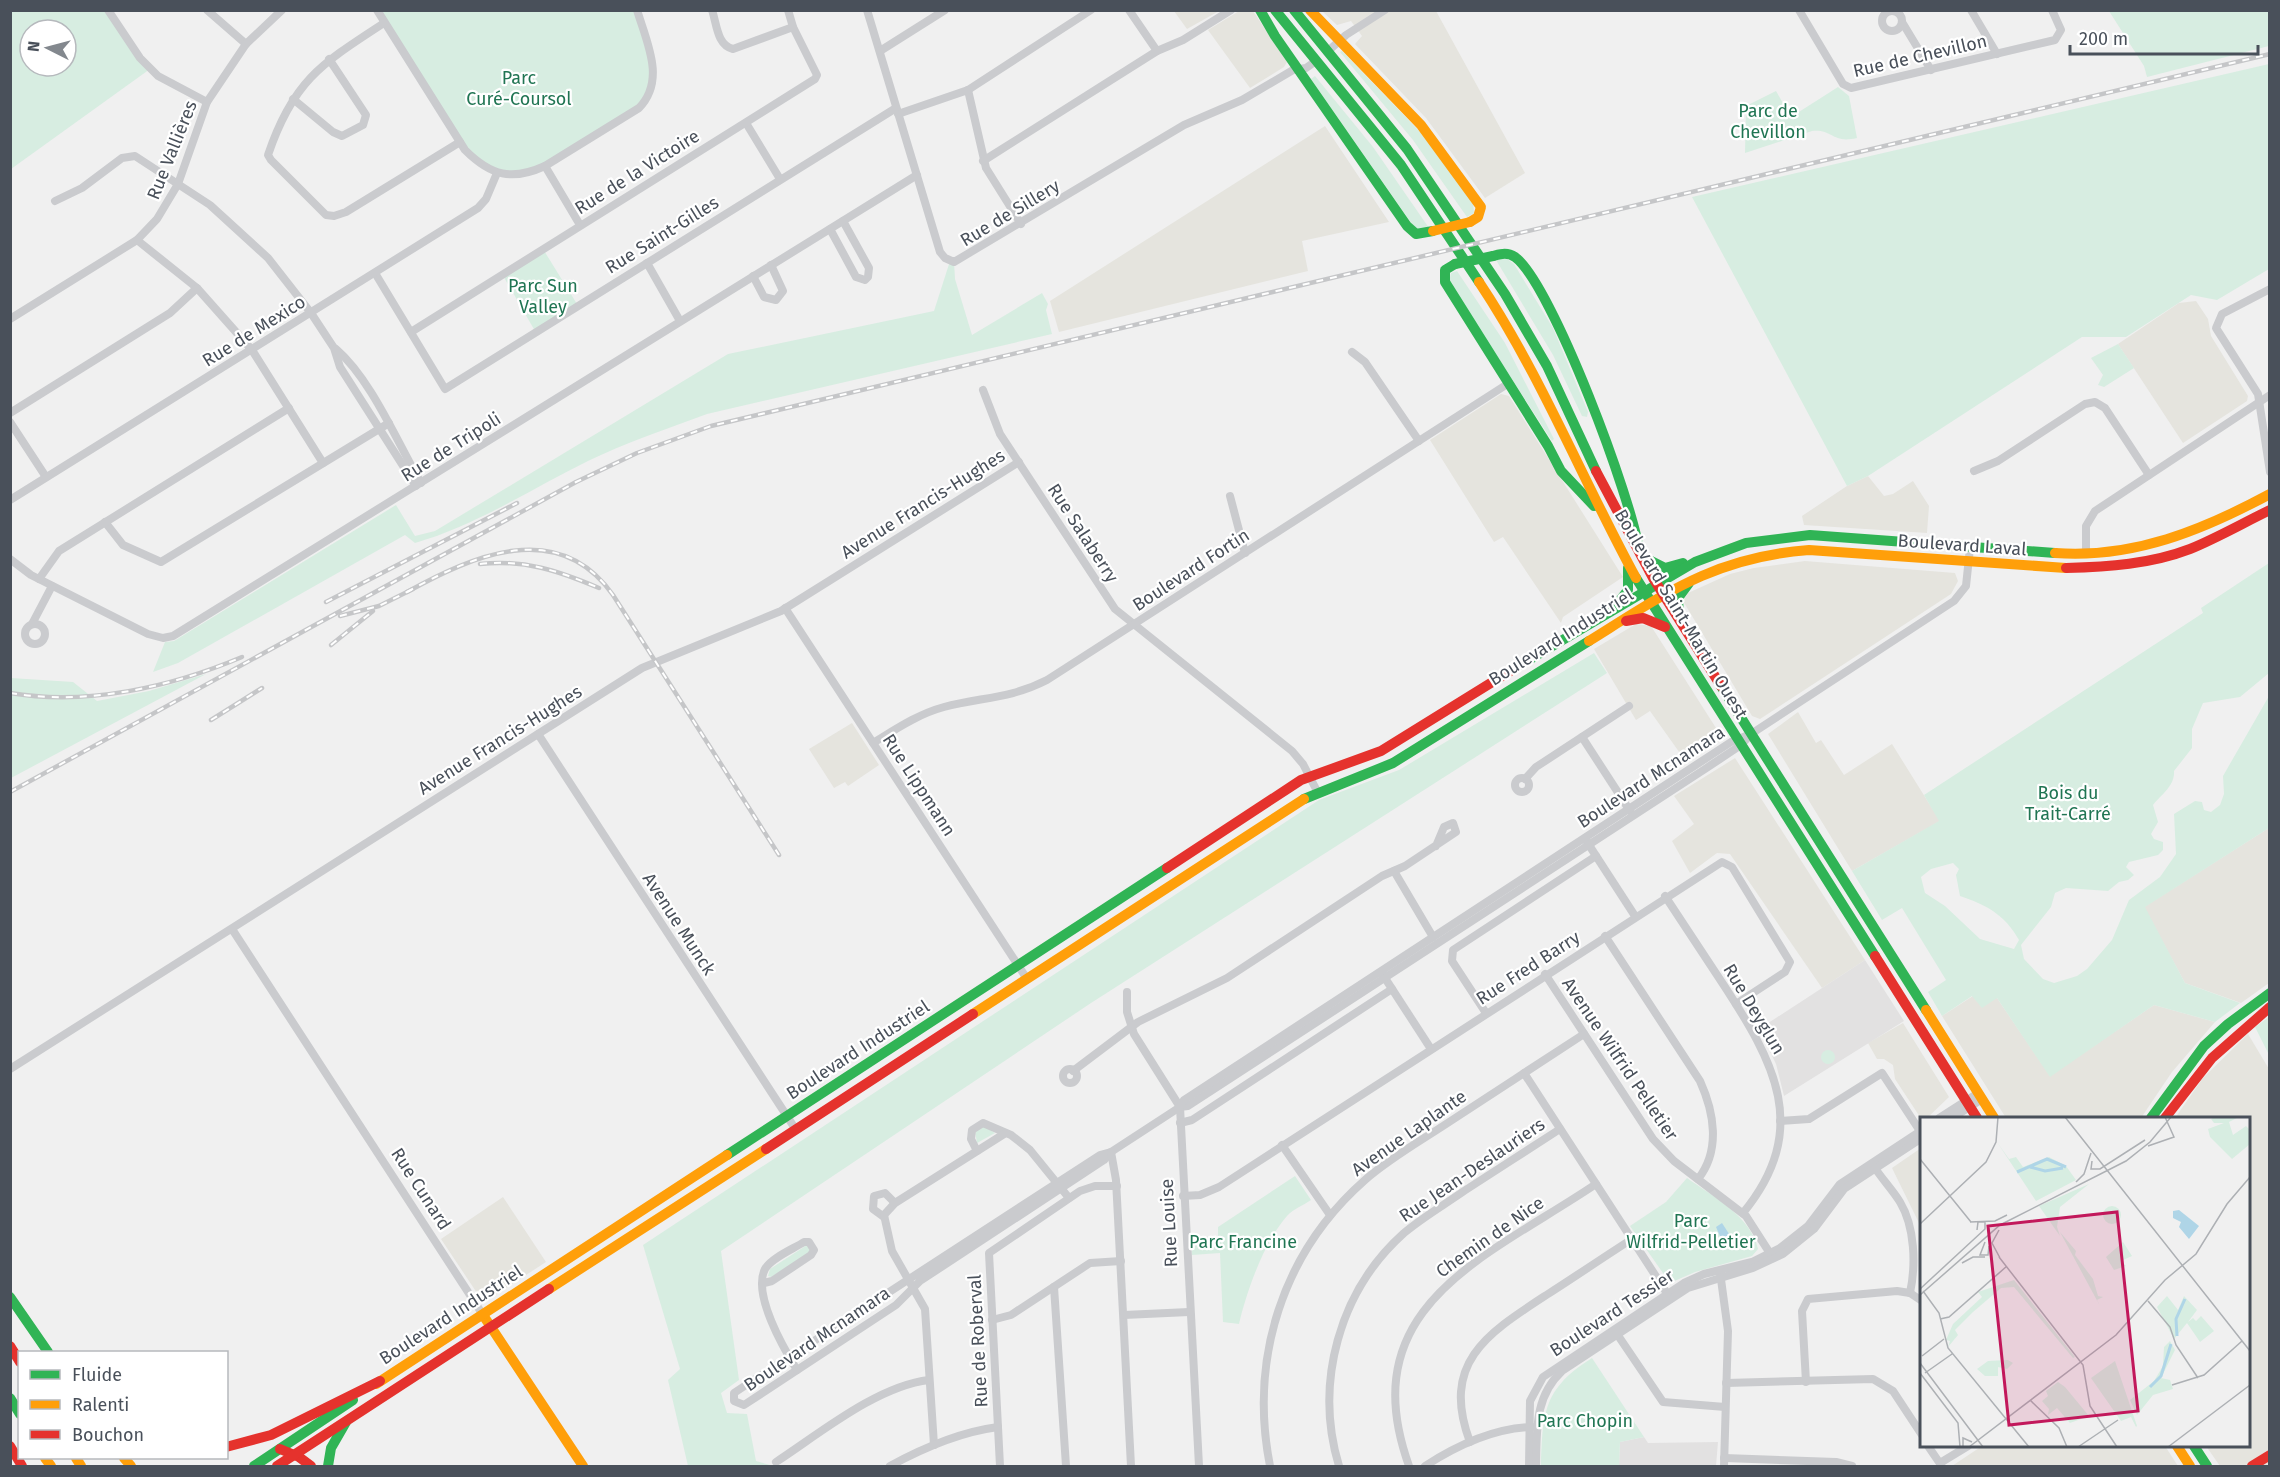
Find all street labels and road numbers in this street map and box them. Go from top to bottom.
street label: Rue de Chevillon [1851,30,1989,82]
street label: Rue Vallières [142,97,202,203]
street label: Rue de la Victoire [571,125,703,219]
street label: Rue de Sillery [956,175,1064,251]
street label: Rue Saint-Gilles [601,191,723,279]
street label: Rue de Mexico [198,291,310,371]
street label: Rue de Tripoli [397,408,505,486]
street label: Avenue Francis-Hughes [837,444,1009,564]
street label: Rue Salaberry [1043,479,1123,587]
street label: Boulevard Saint-Martin Ouest [1610,505,1753,723]
street label: Boulevard Fortin [1128,524,1254,616]
street label: Boulevard Laval [1897,530,2027,560]
street label: Boulevard Industriel [1485,584,1637,690]
street label: Avenue Francis-Hughes [414,680,586,800]
street label: Boulevard Mcnamara [1573,721,1729,833]
street label: Rue Lippmann [878,730,960,840]
street label: Avenue Munck [638,869,721,980]
street label: Rue Fred Barry [1472,926,1584,1010]
street label: Rue Deyglun [1718,960,1790,1058]
street label: Avenue Wilfrid Pelletier [1557,973,1683,1145]
street label: Boulevard Industriel [782,995,934,1105]
street label: Avenue Laplante [1347,1085,1471,1181]
street label: Rue Jean-Deslauriers [1395,1113,1549,1227]
street label: Rue Cunard [386,1144,456,1234]
street label: Rue Louise [1156,1178,1182,1268]
street label: Chemin de Nice [1432,1192,1548,1282]
street label: Boulevard Industriel [375,1260,527,1370]
street label: Boulevard Tessier [1546,1265,1678,1361]
street label: Rue de Roberval [964,1274,992,1408]
street label: Boulevard Mcnamara [740,1282,894,1396]

